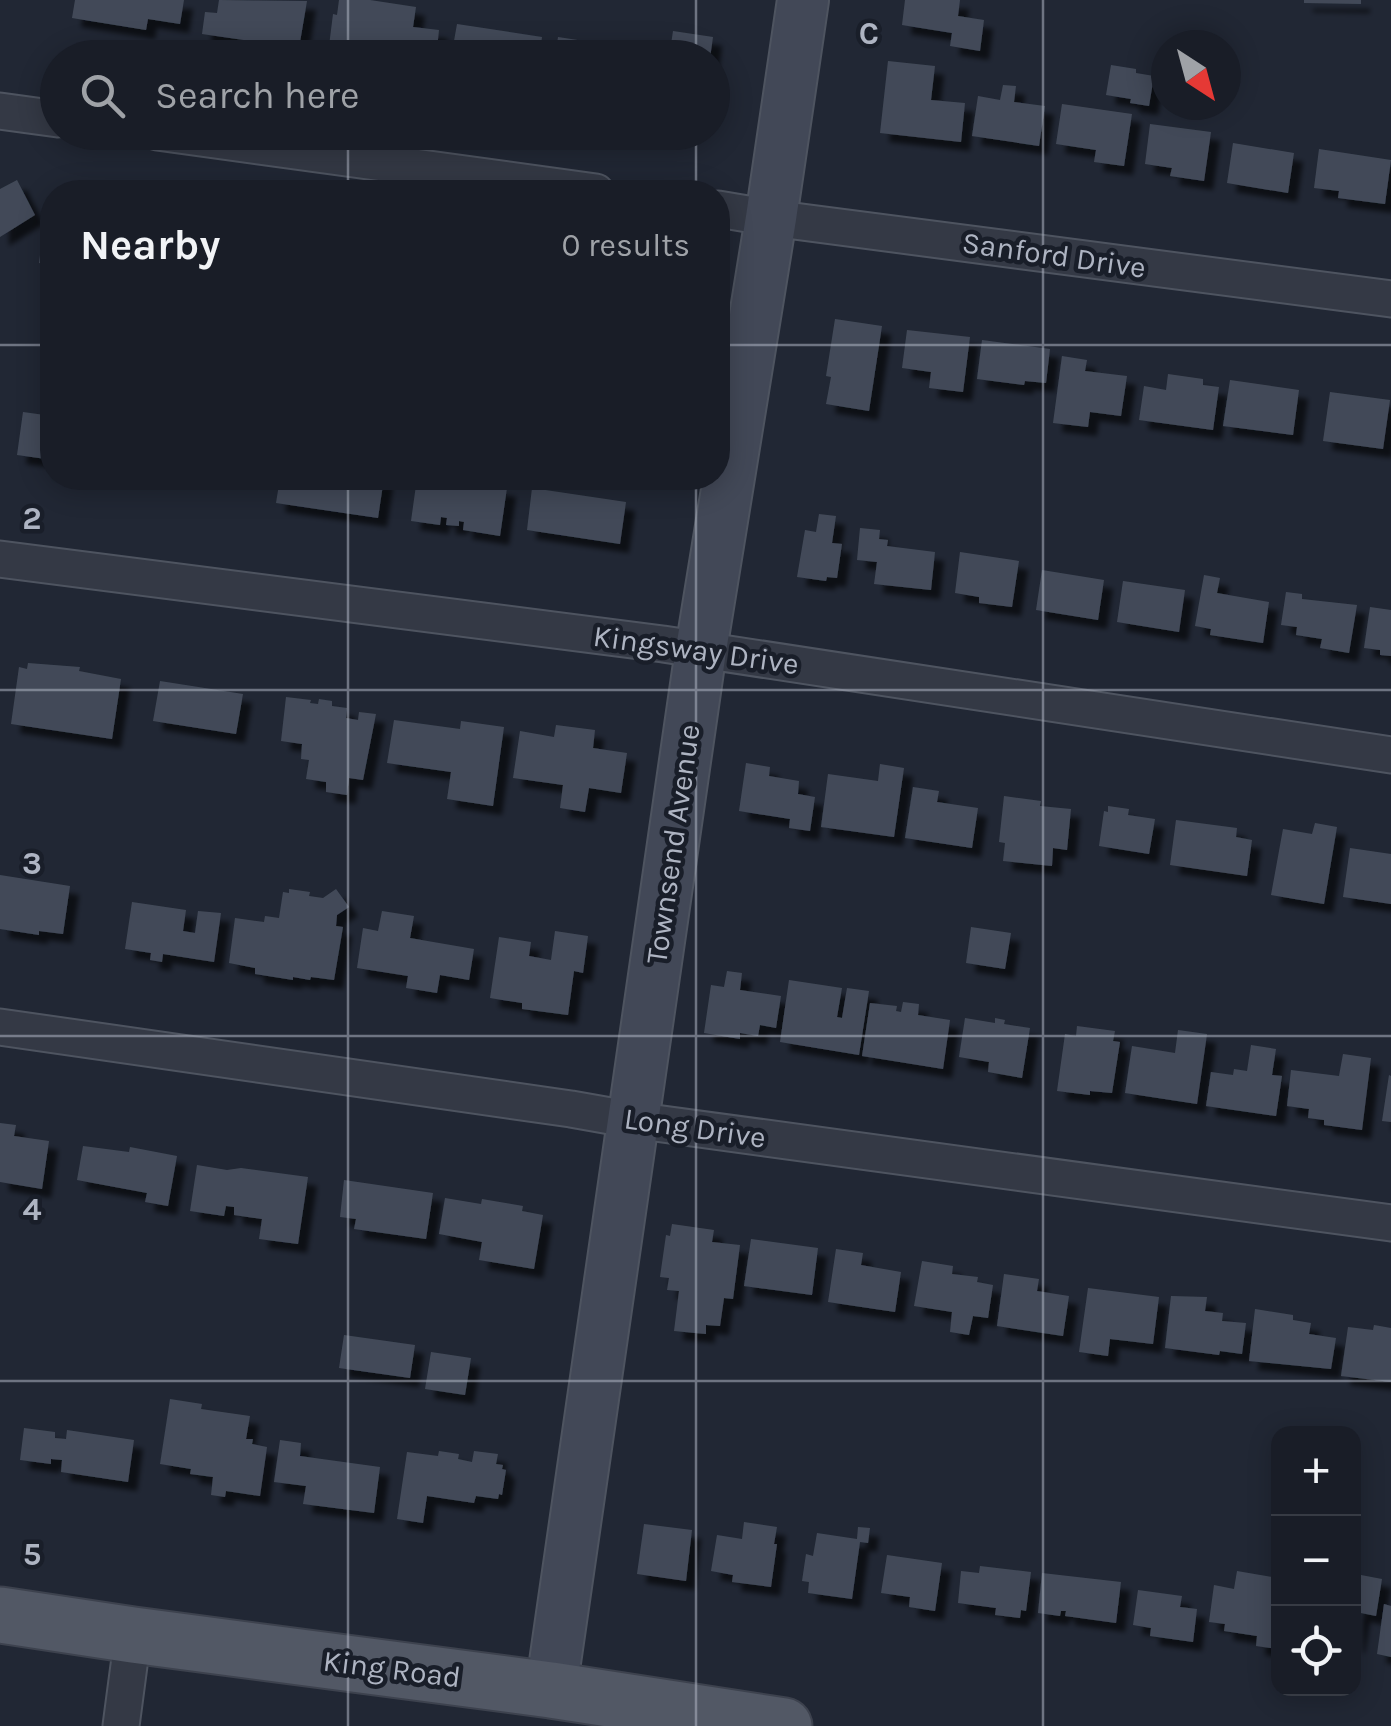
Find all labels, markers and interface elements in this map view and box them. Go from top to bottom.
text: C [859,15,879,52]
north arrow [1151,30,1241,120]
search box [40,40,730,150]
icon: search [75,68,130,123]
text: Search here [155,73,359,118]
text: Nearby [80,220,220,270]
street label: Sanford Drive [960,224,1148,286]
text: 0 results [561,227,690,264]
text: 2 [22,500,42,537]
street label: Kingsway Drive [591,618,801,682]
street label: Townsend Avenue [638,722,708,966]
text: 3 [22,845,42,882]
street label: Long Drive [622,1100,768,1156]
text: 4 [22,1191,42,1228]
map controls [1271,1426,1361,1696]
button: + [1271,1426,1361,1516]
button: − [1271,1516,1361,1606]
text: 5 [23,1536,41,1573]
button: locate [1271,1606,1361,1696]
street label: King Road [321,1643,463,1695]

